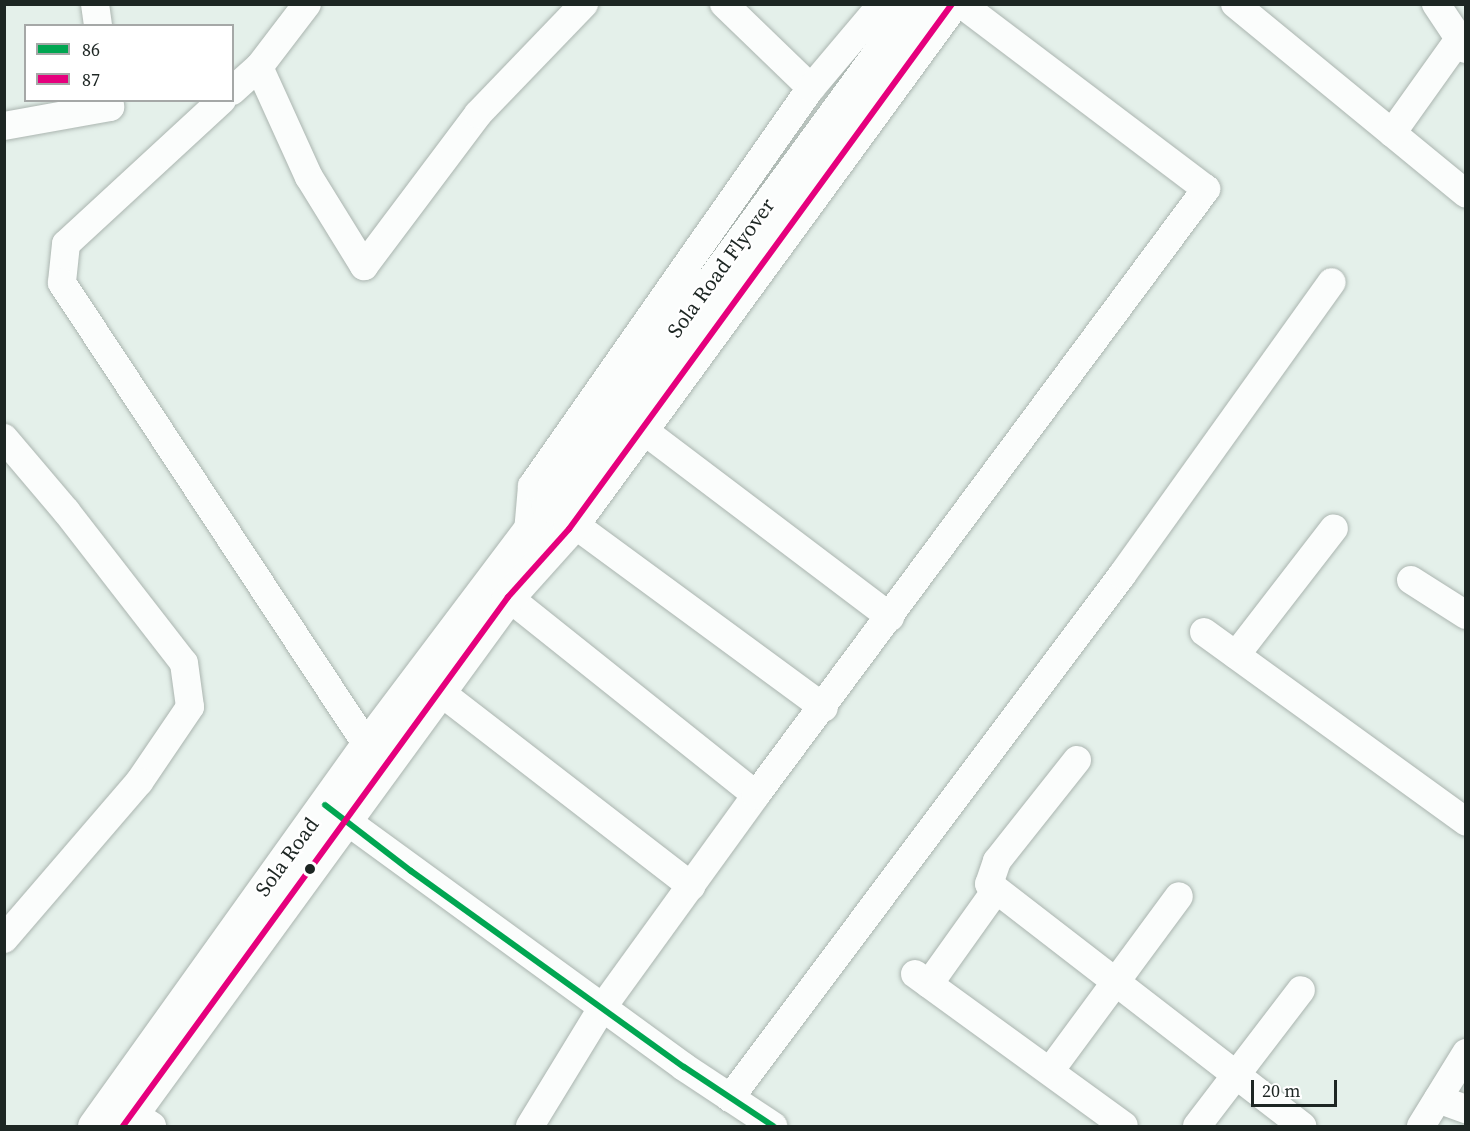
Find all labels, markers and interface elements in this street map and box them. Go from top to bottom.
legend [24,24,234,102]
text: 86 [82,37,100,62]
text: 87 [82,67,100,92]
street label: Sola Road Flyover [662,193,780,343]
street label: Sola Road [250,813,324,901]
unlabelled marker [304,863,316,875]
scale bar [1254,1068,1340,1106]
text: 20 m [1262,1078,1300,1103]

